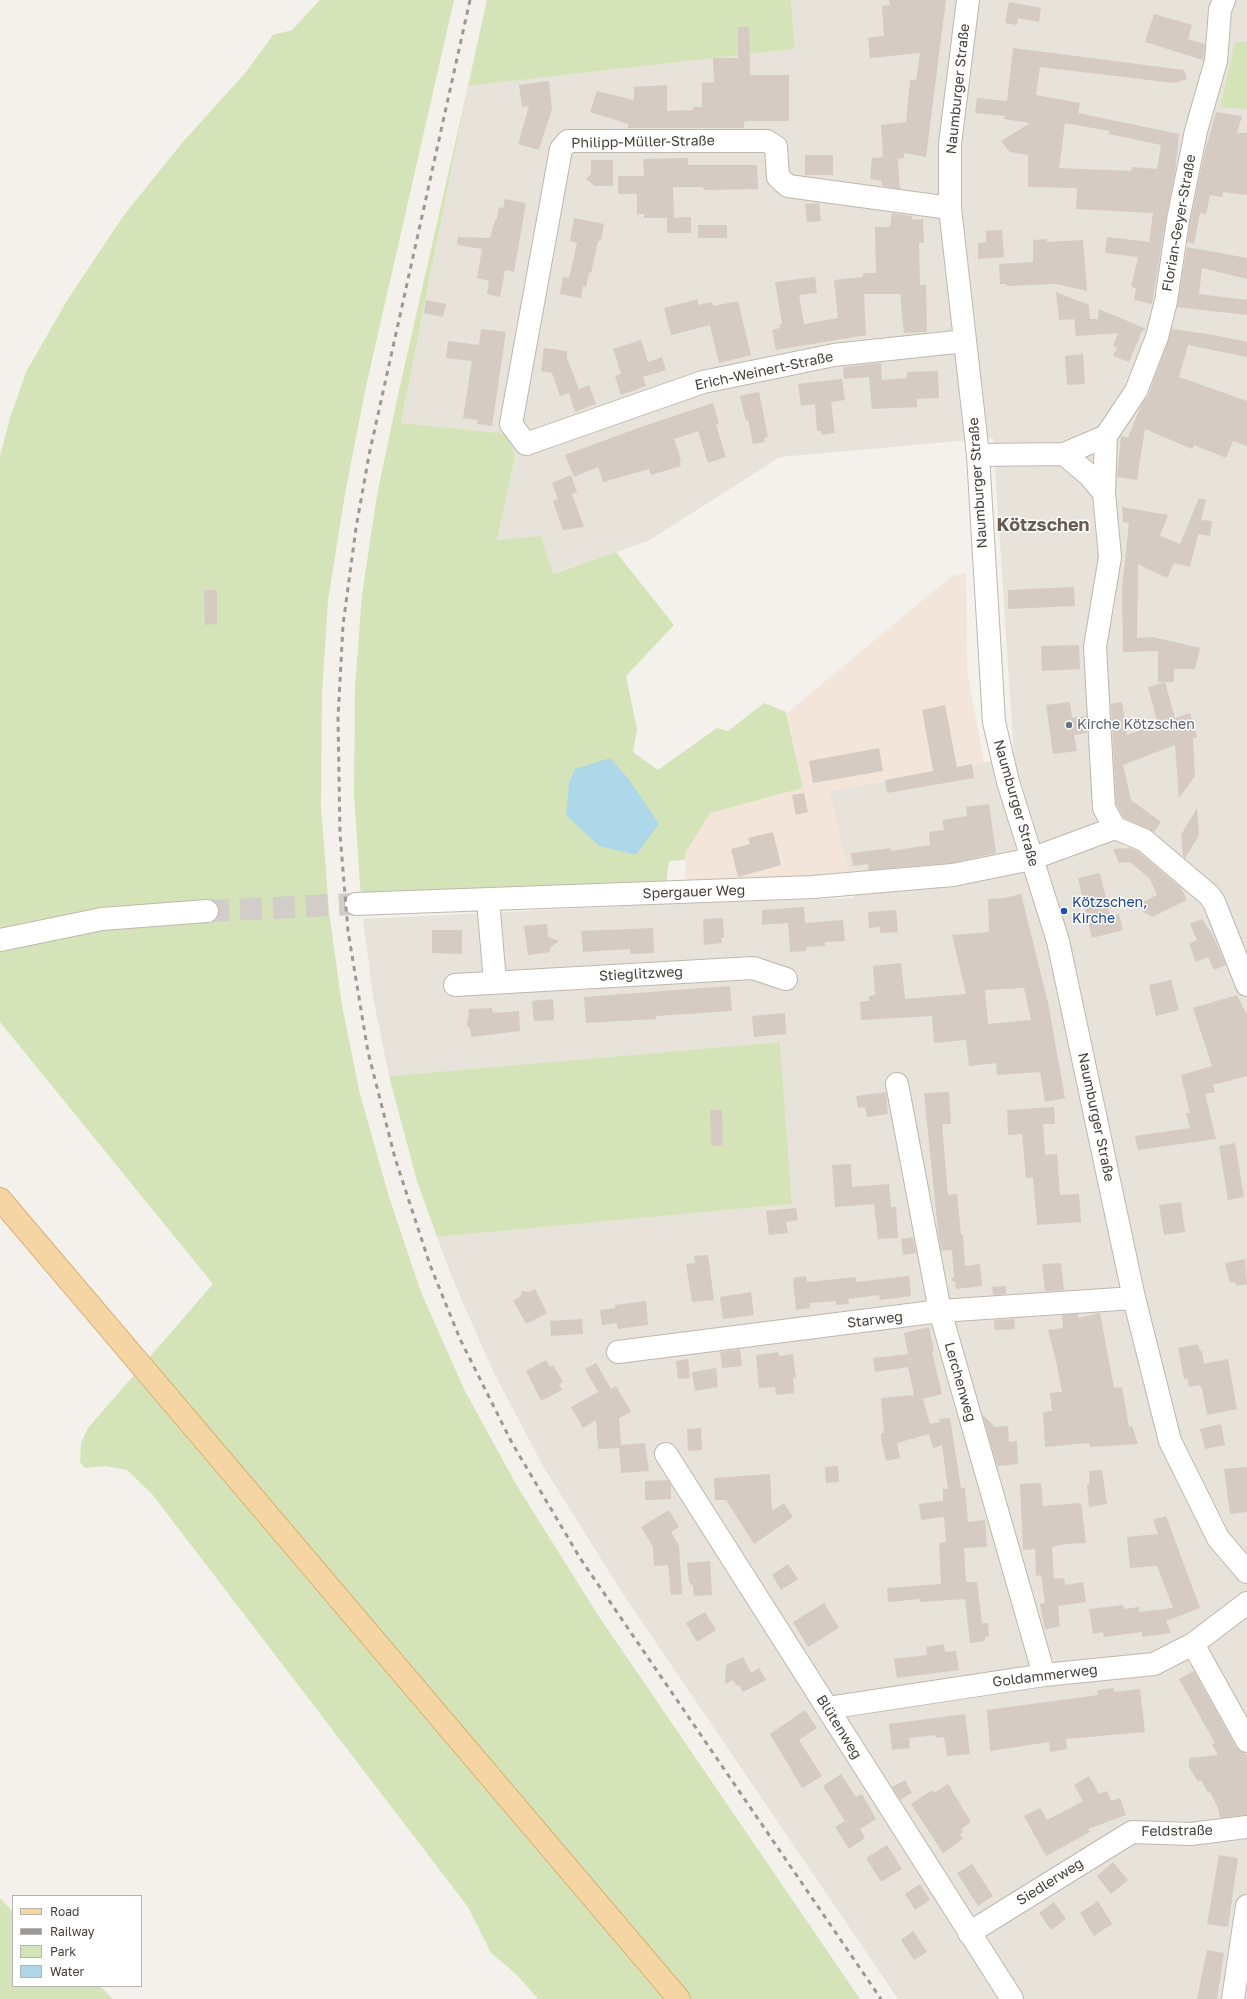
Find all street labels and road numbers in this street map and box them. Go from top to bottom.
street label: Naumburger Straße [943,23,973,155]
street label: Philipp-Müller-Straße [571,132,715,152]
street label: Florian-Geyer-Straße [1159,153,1199,293]
street label: Erich-Weinert-Straße [693,348,835,394]
street label: Naumburger Straße [965,417,991,549]
street label: Naumburger Straße [990,738,1042,868]
street label: Spergauer Weg [642,882,746,902]
street label: Stieglitzweg [599,963,683,985]
street label: Naumburger Straße [1074,1051,1118,1183]
street label: Starweg [846,1308,904,1332]
street label: Lerchenweg [941,1340,979,1424]
street label: Goldammerweg [992,1661,1098,1691]
street label: Blütenweg [813,1692,865,1762]
street label: Feldstraße [1141,1822,1213,1840]
street label: Siedlerweg [1014,1855,1086,1909]

